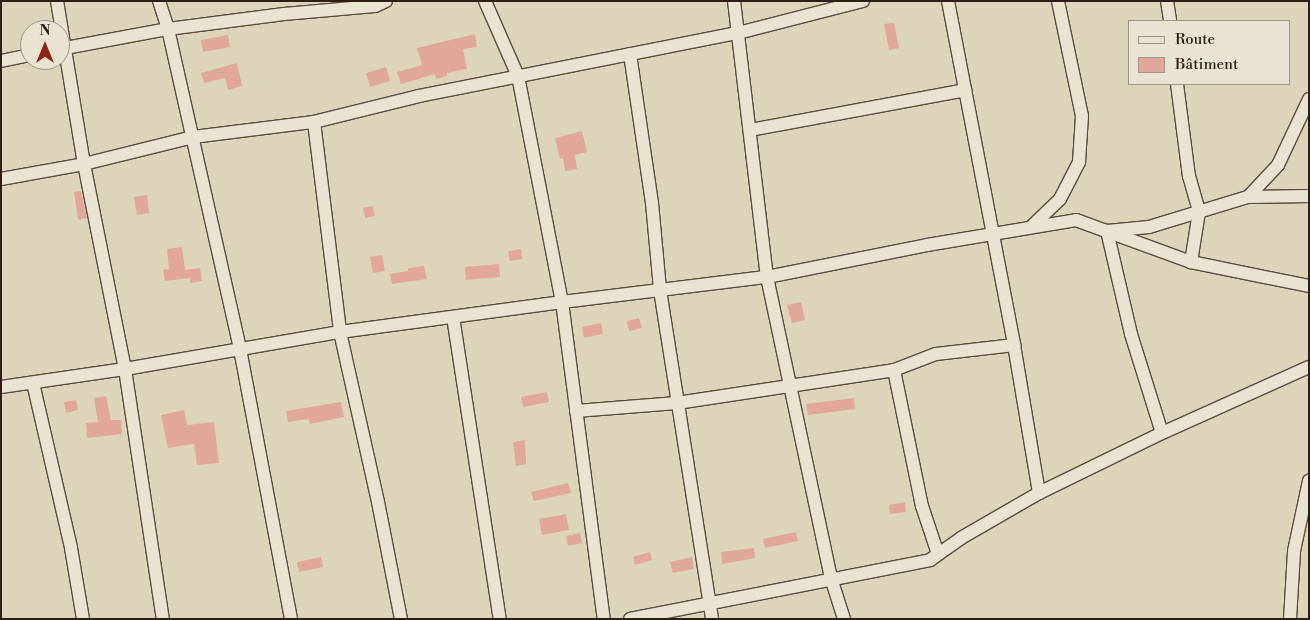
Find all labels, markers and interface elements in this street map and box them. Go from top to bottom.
north arrow [20,20,70,70]
legend [1128,20,1290,85]
text: N [39,22,51,40]
text: Route [1175,30,1215,49]
text: Bâtiment [1175,55,1238,74]

